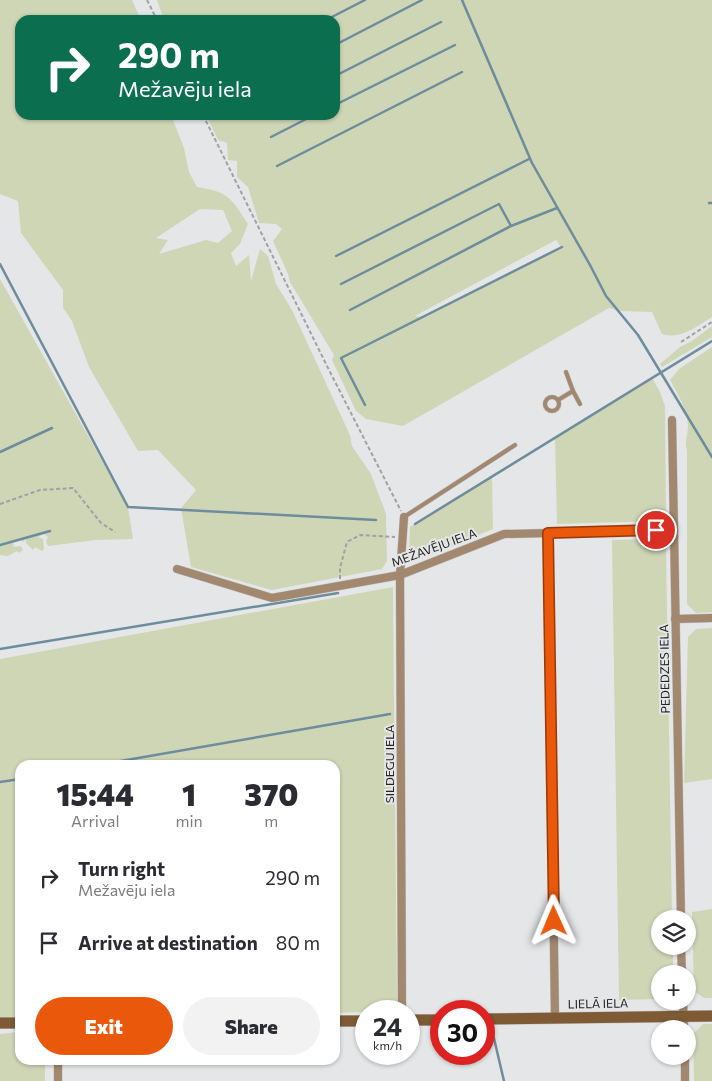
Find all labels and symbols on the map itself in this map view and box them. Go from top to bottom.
pin [635,509,677,551]
street label: MEŽAVĒJU IELA [389,525,479,570]
street label: PEDEDZES IELA [656,624,672,714]
street label: SILDEGU IELA [382,725,396,803]
position arrow [527,894,579,946]
street label: LIELĀ IELA [568,995,628,1011]
speed limit sign: 30 [430,1000,495,1065]

